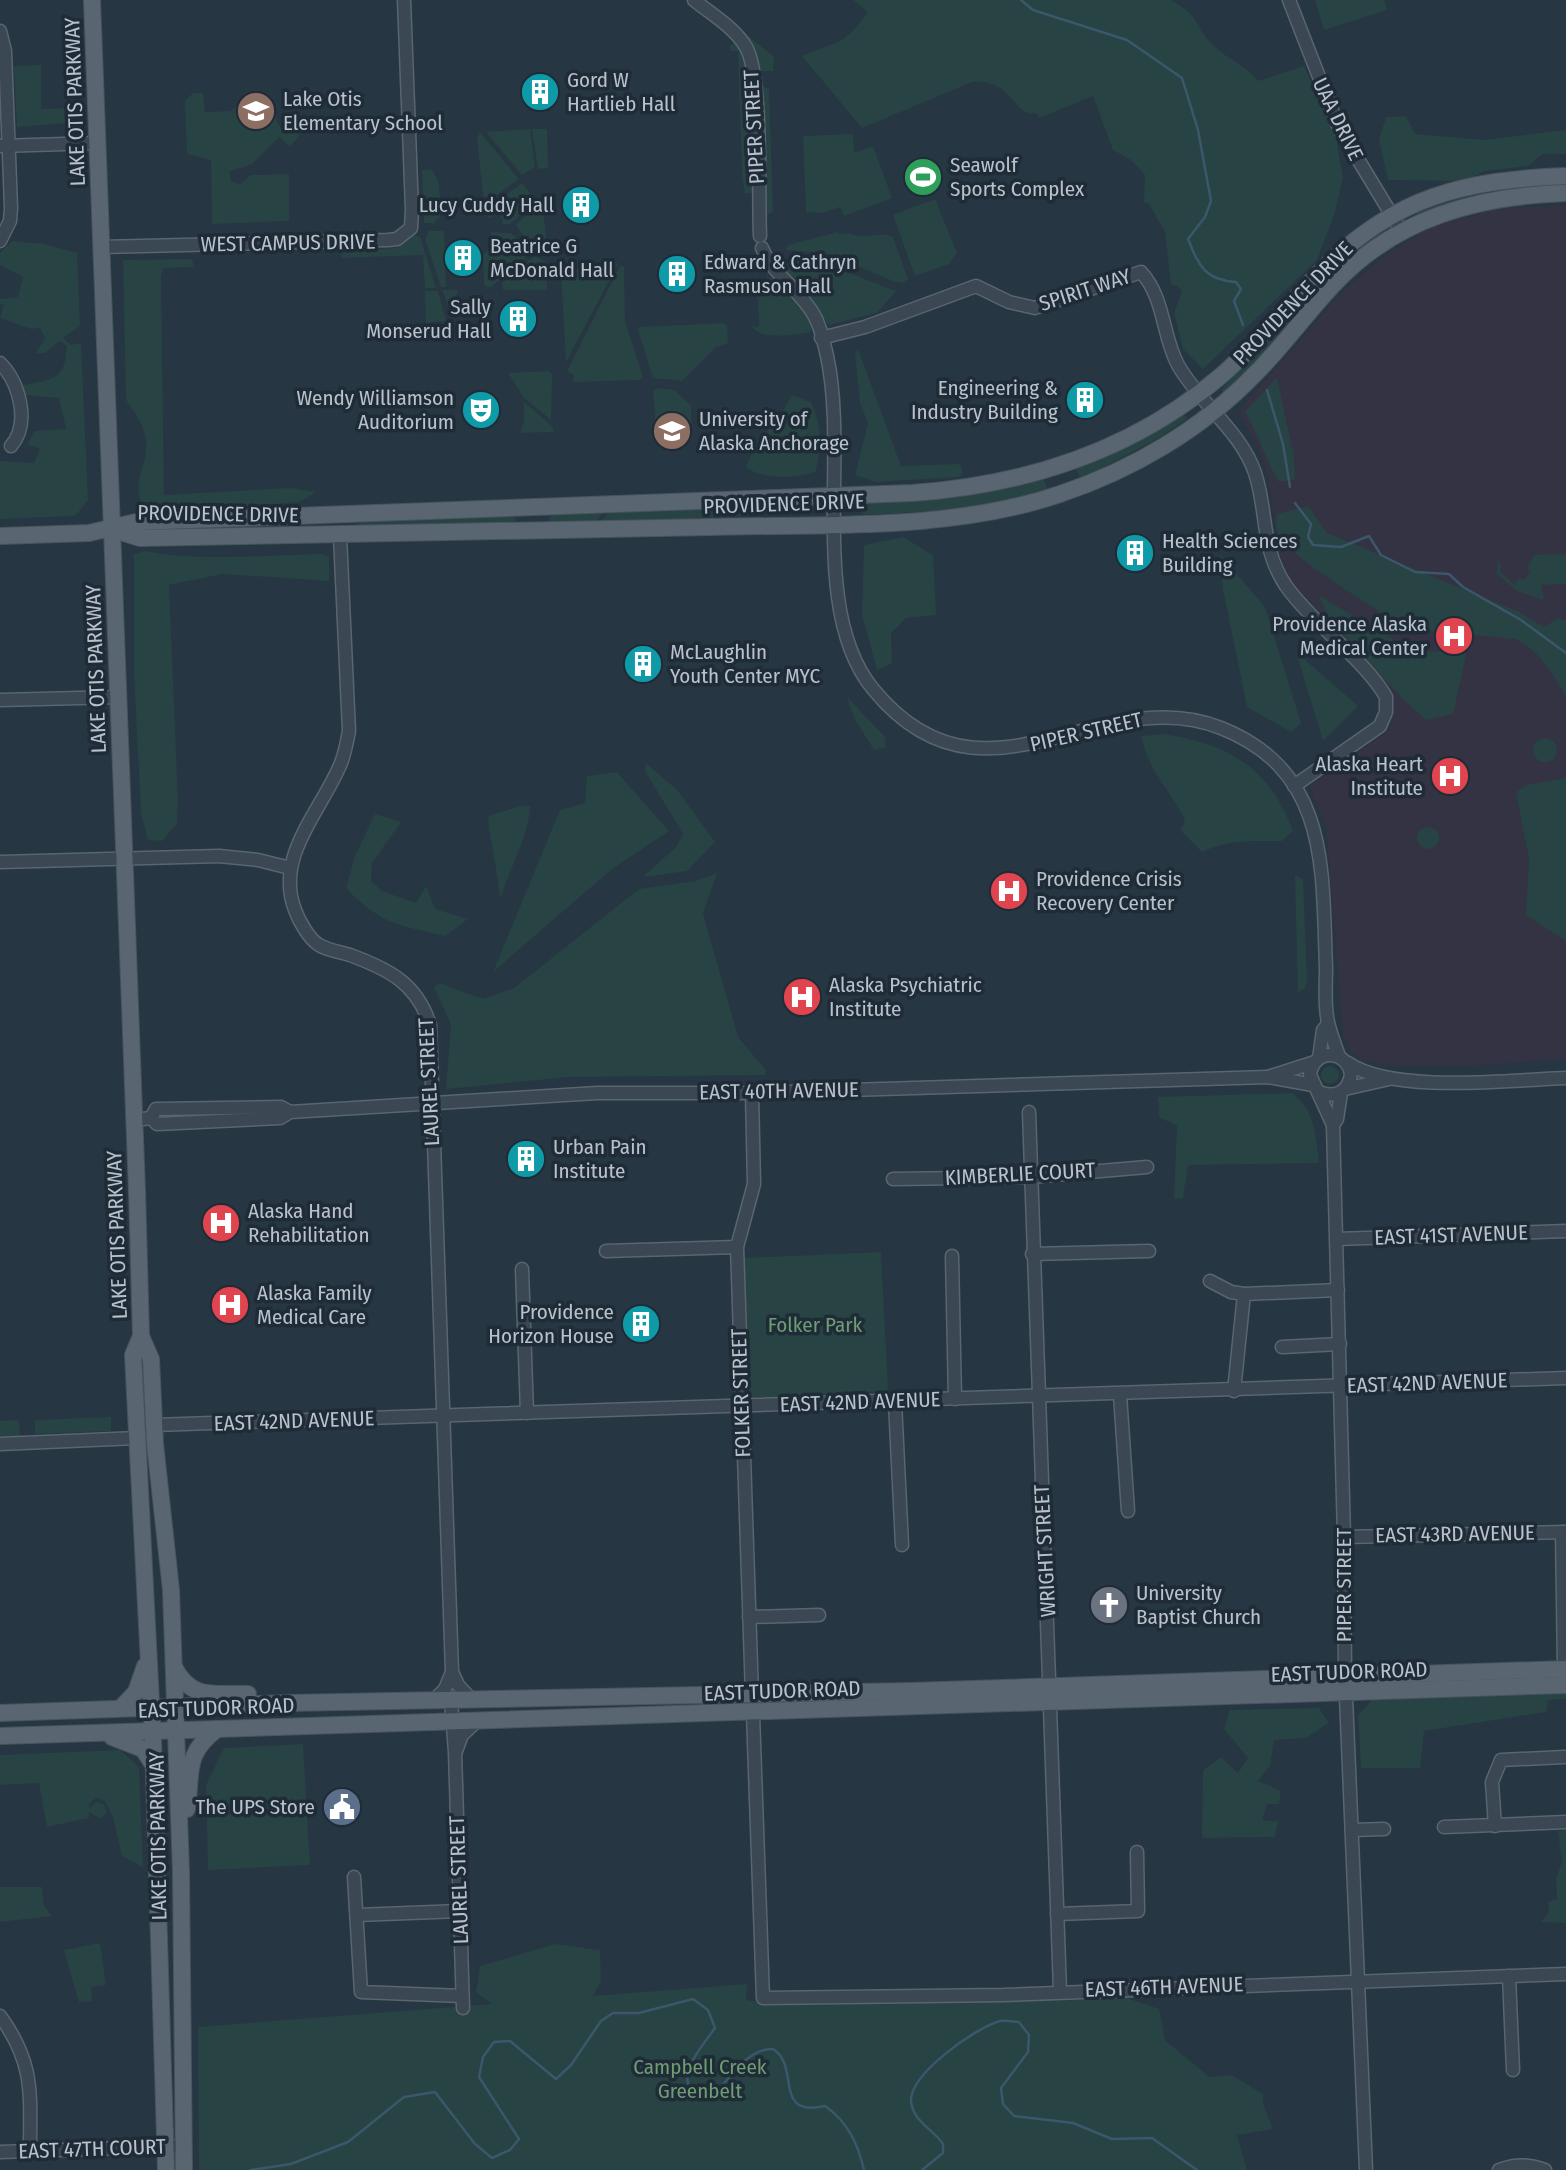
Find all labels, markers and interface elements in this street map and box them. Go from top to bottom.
street label: LAKE OTIS PARKWAY [59,17,91,187]
place label: Gord W Hartlieb Hall [567,67,676,117]
street label: PIPER STREET [738,69,770,185]
building icon: Gord W Hartlieb Hall [519,71,561,113]
street label: UAA DRIVE [1307,73,1369,165]
place label: Lake Otis Elementary School [283,86,443,136]
school or university icon: Lake Otis Elementary School [235,90,277,132]
place label: Seawolf Sports Complex [950,152,1085,202]
sports icon: Seawolf Sports Complex [902,156,944,198]
building icon: Lucy Cuddy Hall [560,184,602,226]
place label: Lucy Cuddy Hall [419,192,554,218]
street label: WEST CAMPUS DRIVE [200,228,376,258]
place label: Beatrice G McDonald Hall [490,233,614,283]
street label: PROVIDENCE DRIVE [1228,236,1359,370]
building icon: Beatrice G McDonald Hall [442,237,484,279]
place label: Edward & Cathryn Rasmuson Hall [704,249,857,299]
building icon: Edward & Cathryn Rasmuson Hall [656,253,698,295]
street label: SPIRIT WAY [1036,263,1135,317]
place label: Sally Monserud Hall [366,294,492,344]
building icon: Sally Monserud Hall [497,298,539,340]
place label: Engineering & Industry Building [911,375,1058,425]
building icon: Engineering & Industry Building [1064,379,1106,421]
place label: Wendy Williamson Auditorium [297,385,454,435]
theatre icon: Wendy Williamson Auditorium [460,389,502,431]
place label: University of Alaska Anchorage [699,406,849,456]
school or university icon: University of Alaska Anchorage [651,410,693,452]
street label: PROVIDENCE DRIVE [703,488,865,520]
street label: PROVIDENCE DRIVE [137,500,299,528]
place label: Health Sciences Building [1162,528,1298,578]
building icon: Health Sciences Building [1114,532,1156,574]
street label: LAKE OTIS PARKWAY [80,584,112,754]
place label: Providence Alaska Medical Center [1272,611,1428,661]
hospital icon: Providence Alaska Medical Center [1433,615,1475,657]
place label: McLaughlin Youth Center MYC [670,639,820,689]
building icon: McLaughlin Youth Center MYC [622,643,664,685]
street label: PIPER STREET [1027,706,1145,758]
place label: Alaska Heart Institute [1315,751,1423,801]
hospital icon: Alaska Heart Institute [1429,755,1471,797]
place label: Providence Crisis Recovery Center [1036,866,1182,916]
hospital icon: Providence Crisis Recovery Center [988,870,1030,912]
place label: Alaska Psychiatric Institute [829,972,982,1022]
hospital icon: Alaska Psychiatric Institute [781,976,823,1018]
street label: LAUREL STREET [413,1017,445,1147]
street label: EAST 40TH AVENUE [699,1077,859,1105]
place label: Urban Pain Institute [553,1134,647,1184]
building icon: Urban Pain Institute [505,1138,547,1180]
street label: LAKE OTIS PARKWAY [101,1150,133,1320]
street label: KIMBERLIE COURT [944,1157,1096,1191]
place label: Alaska Hand Rehabilitation [248,1198,369,1248]
hospital icon: Alaska Hand Rehabilitation [200,1202,242,1244]
street label: EAST 41ST AVENUE [1374,1219,1528,1251]
place label: Alaska Family Medical Care [257,1280,372,1330]
hospital icon: Alaska Family Medical Care [209,1284,251,1326]
place label: Providence Horizon House [488,1299,614,1349]
building icon: Providence Horizon House [620,1303,662,1345]
park label: Folker Park [768,1312,863,1338]
street label: FOLKER STREET [726,1328,756,1458]
street label: EAST 42ND AVENUE [1346,1367,1508,1399]
street label: EAST 42ND AVENUE [779,1386,941,1418]
street label: EAST 42ND AVENUE [213,1405,375,1437]
street label: WRIGHT STREET [1029,1484,1061,1618]
street label: EAST 43RD AVENUE [1375,1520,1535,1548]
street label: PIPER STREET [1331,1528,1357,1642]
place label: University Baptist Church [1136,1580,1261,1630]
church icon: University Baptist Church [1088,1584,1130,1626]
street label: EAST TUDOR ROAD [1270,1656,1428,1688]
street label: EAST TUDOR ROAD [703,1675,861,1707]
street label: EAST TUDOR ROAD [137,1692,295,1724]
street label: LAKE OTIS PARKWAY [144,1751,172,1921]
public building icon: The UPS Store [321,1786,363,1828]
place label: The UPS Store [195,1794,315,1820]
street label: LAUREL STREET [444,1815,474,1945]
street label: EAST 46TH AVENUE [1084,1971,1244,2003]
park label: Campbell Creek Greenbelt [633,2054,767,2104]
street label: EAST 47TH COURT [18,2133,167,2165]

